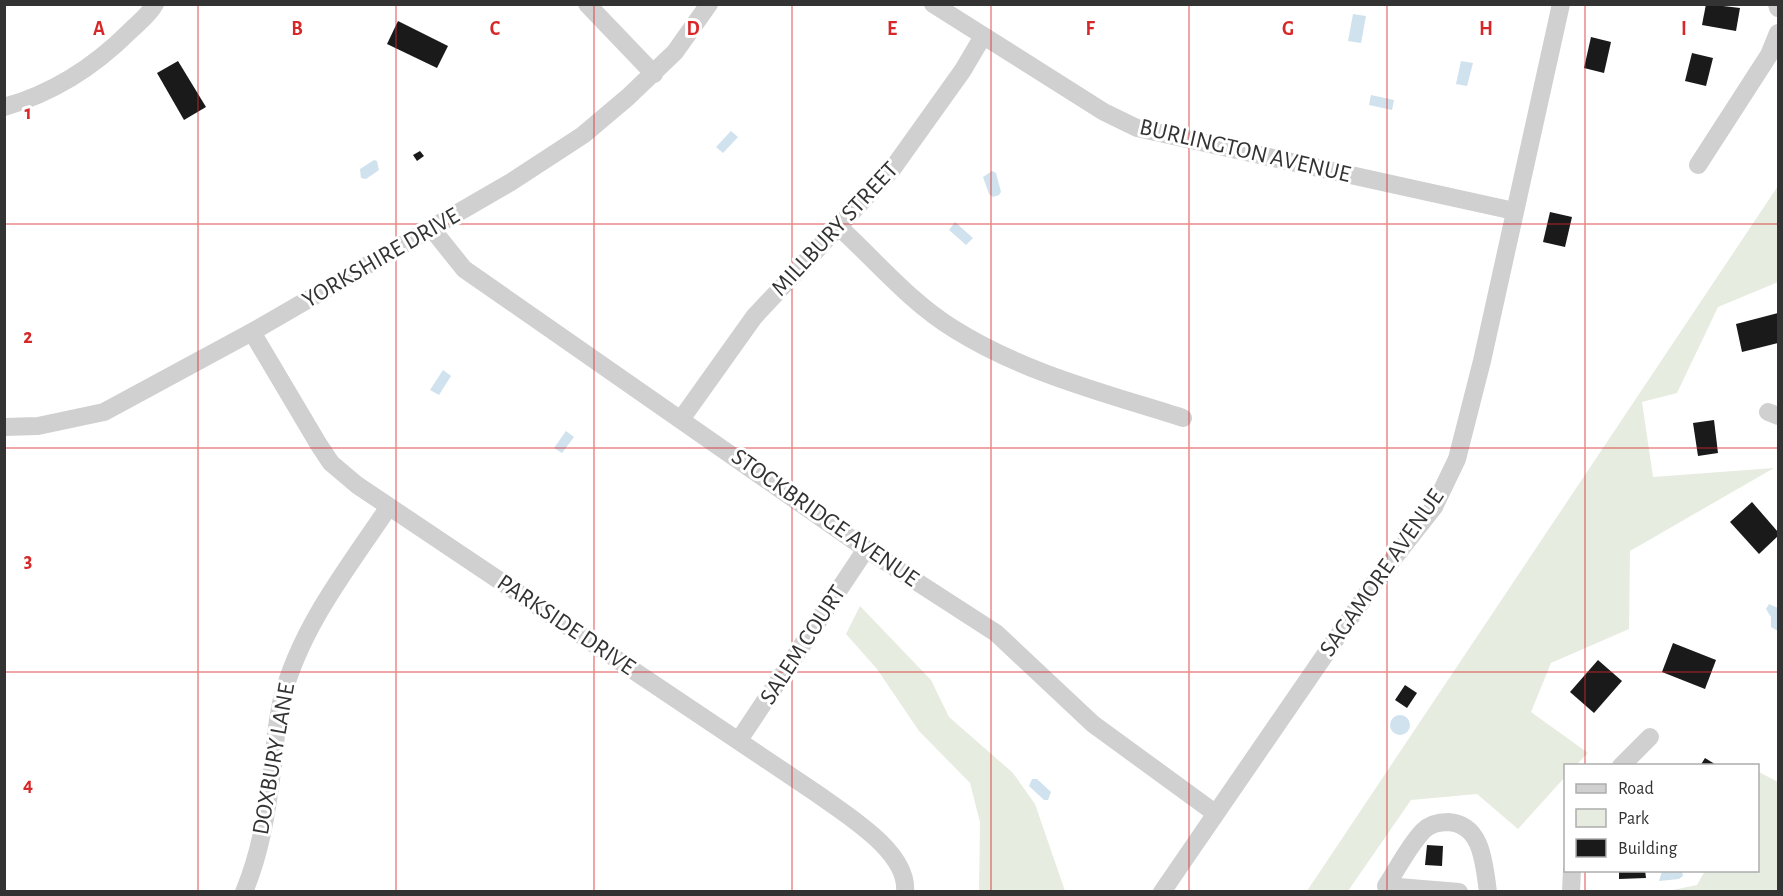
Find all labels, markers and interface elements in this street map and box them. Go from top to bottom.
text: A [93,19,105,39]
text: B [291,19,303,39]
text: C [490,19,501,39]
text: D [686,19,700,39]
text: E [887,19,897,39]
text: F [1085,19,1095,39]
text: G [1282,19,1294,39]
text: H [1479,19,1493,39]
text: I [1681,19,1687,39]
text: 1 [24,103,32,123]
street label: BURLINGTON AVENUE [1137,115,1353,187]
street label: MILLBURY STREET [767,157,903,301]
street label: YORKSHIRE DRIVE [299,203,464,313]
text: 2 [23,327,33,347]
street label: STOCKBRIDGE AVENUE [727,444,923,592]
street label: SAGAMORE AVENUE [1315,485,1449,661]
text: 3 [24,551,32,571]
street label: PARKSIDE DRIVE [493,570,640,680]
street label: SALEM COURT [756,581,850,709]
street label: DOXBURY LANE [249,681,299,837]
legend [1564,764,1759,872]
text: 4 [23,775,33,795]
text: Road [1618,780,1654,798]
text: Park [1618,810,1650,828]
text: Building [1618,840,1678,858]

